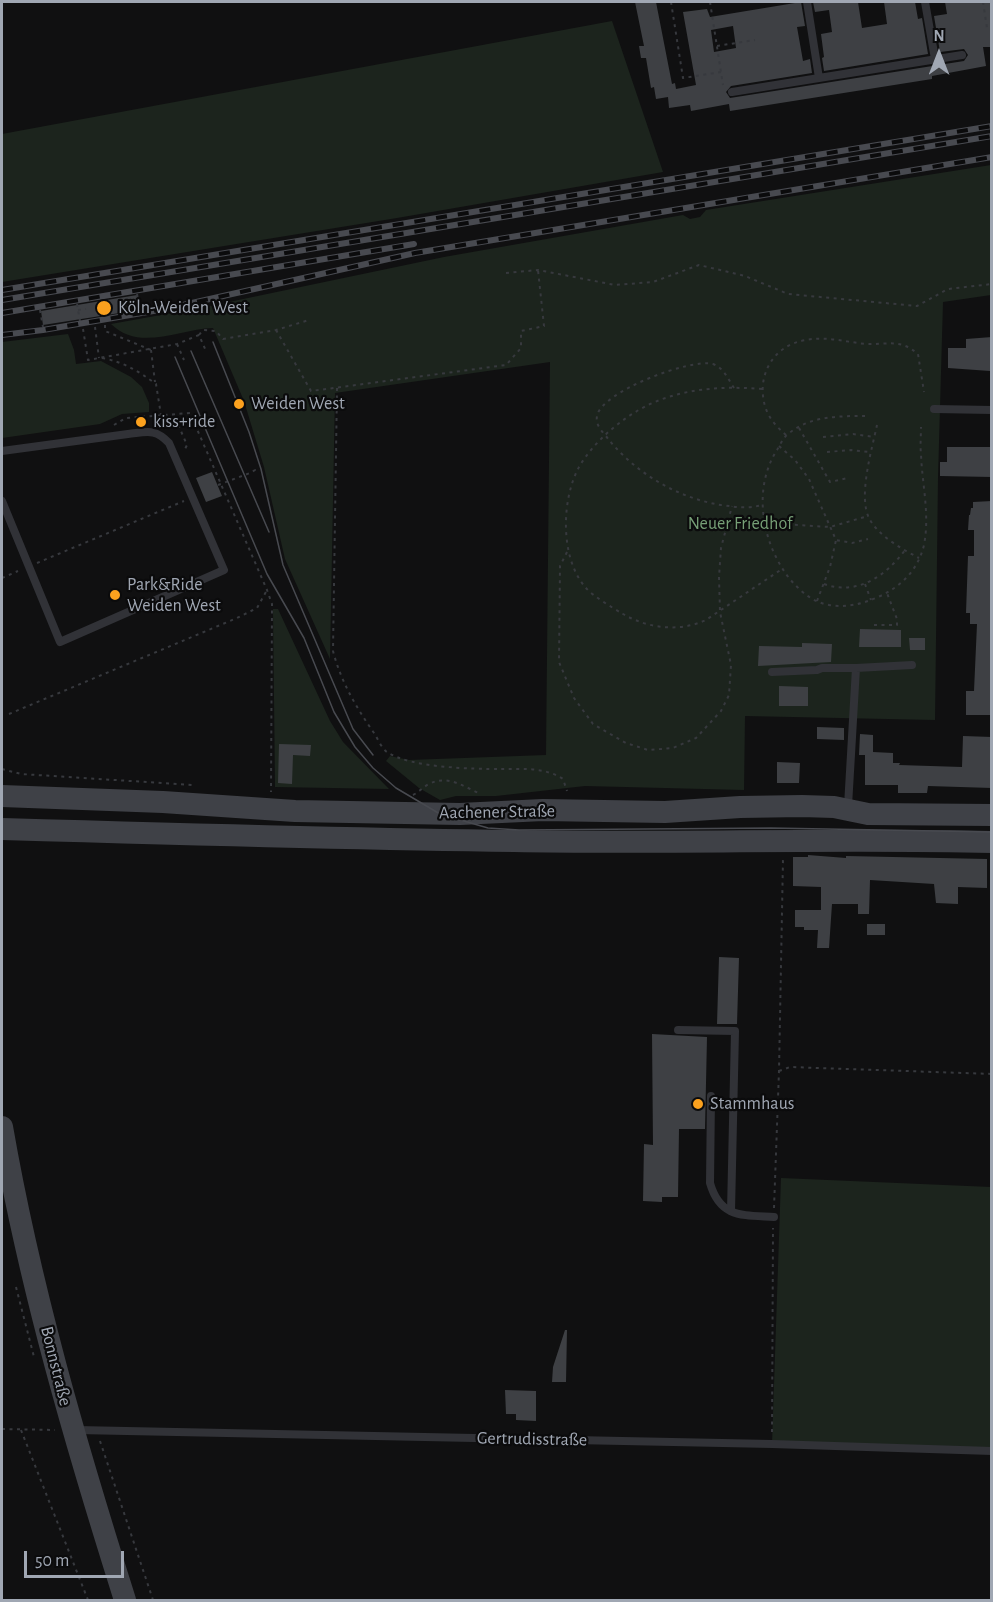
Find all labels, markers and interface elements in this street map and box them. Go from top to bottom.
north arrow [909,24,969,84]
text: N [933,28,945,44]
place label: Köln-Weiden West [118,297,248,319]
marker: Köln-Weiden West [95,299,113,317]
place label: Weiden West [251,393,345,415]
marker: Weiden West [232,397,246,411]
place label: kiss+ride [153,411,215,433]
marker: kiss+ride [134,415,148,429]
park label: Neuer Friedhof [688,513,792,535]
place label: Park&Ride Weiden West [127,574,221,616]
marker: Park&Ride Weiden West [108,588,122,602]
street label: Aachener Straße [439,800,555,824]
place label: Stammhaus [710,1093,795,1115]
marker: Stammhaus [691,1097,705,1111]
street label: Bonnstraße [36,1324,76,1408]
street label: Gertrudisstraße [477,1427,587,1451]
scale bar [27,1539,128,1577]
text: 50 m [35,1552,69,1570]

